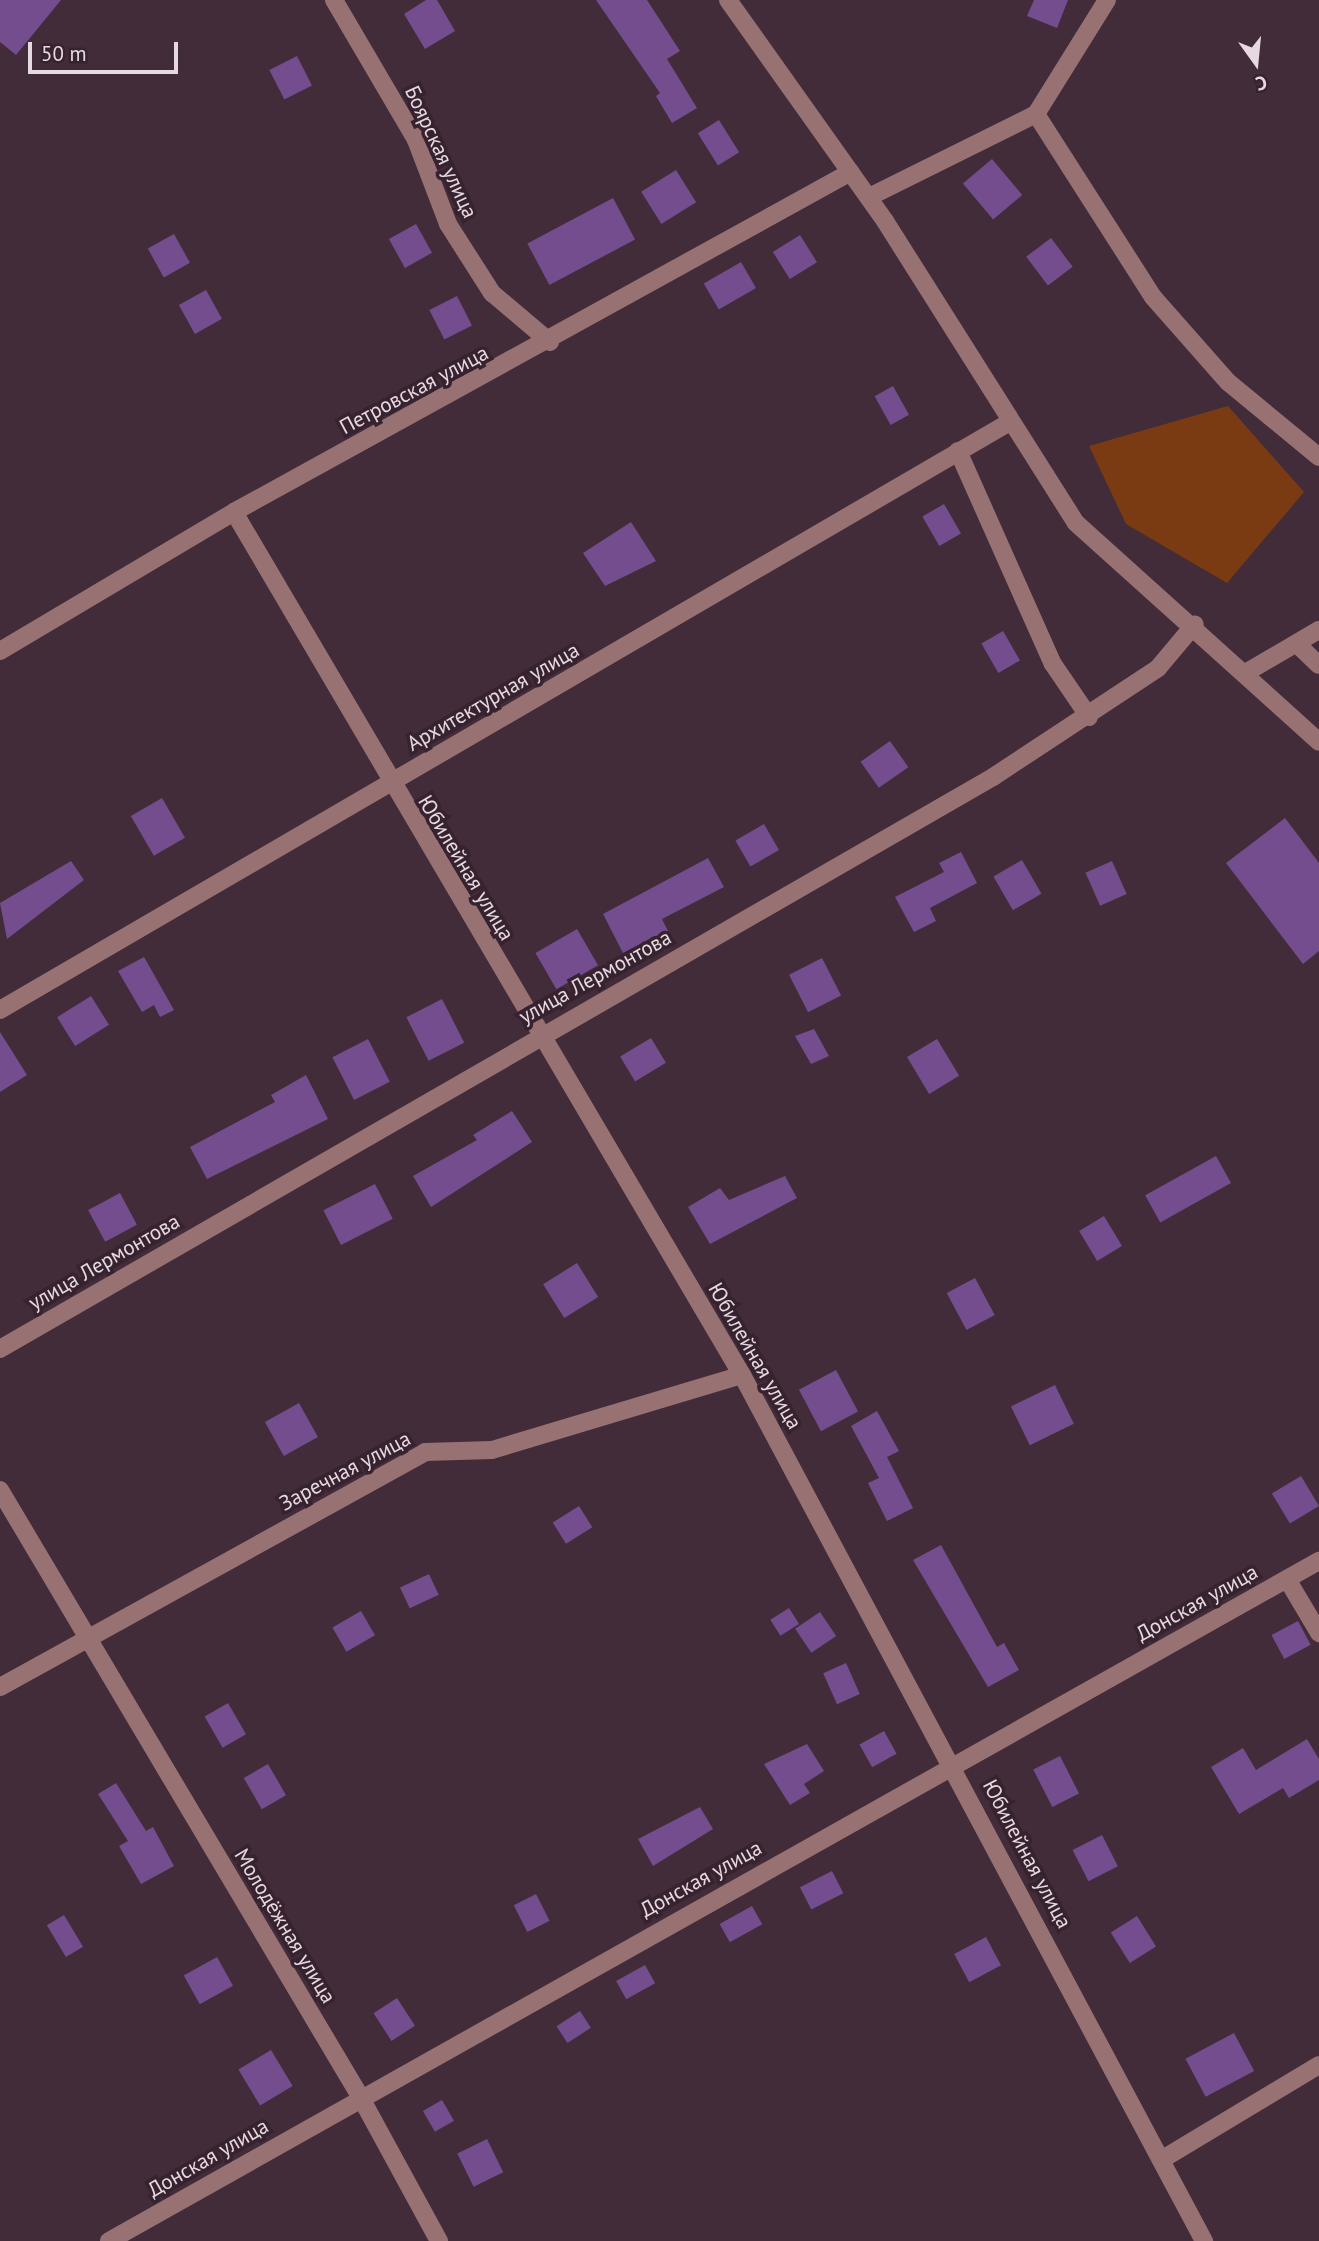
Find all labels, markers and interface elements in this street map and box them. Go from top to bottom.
scale bar [32,28,182,72]
north arrow [1221,28,1291,98]
text: 50 m [41,40,87,67]
text: С [1253,70,1270,96]
street label: Боярская улица [399,82,483,222]
street label: Петровская улица [335,340,493,440]
street label: Архитектурная улица [402,637,584,757]
street label: Юбилейная улица [413,791,519,945]
street label: улица Лермонтова [514,925,676,1029]
street label: улица Лермонтова [24,1208,184,1316]
street label: Юбилейная улица [703,1278,807,1434]
street label: Заречная улица [275,1426,415,1516]
street label: Донская улица [1132,1559,1262,1647]
street label: Юбилейная улица [977,1775,1077,1933]
street label: Донская улица [636,1835,766,1923]
street label: Молодёжная улица [229,1844,341,2008]
street label: Донская улица [143,2113,273,2203]

